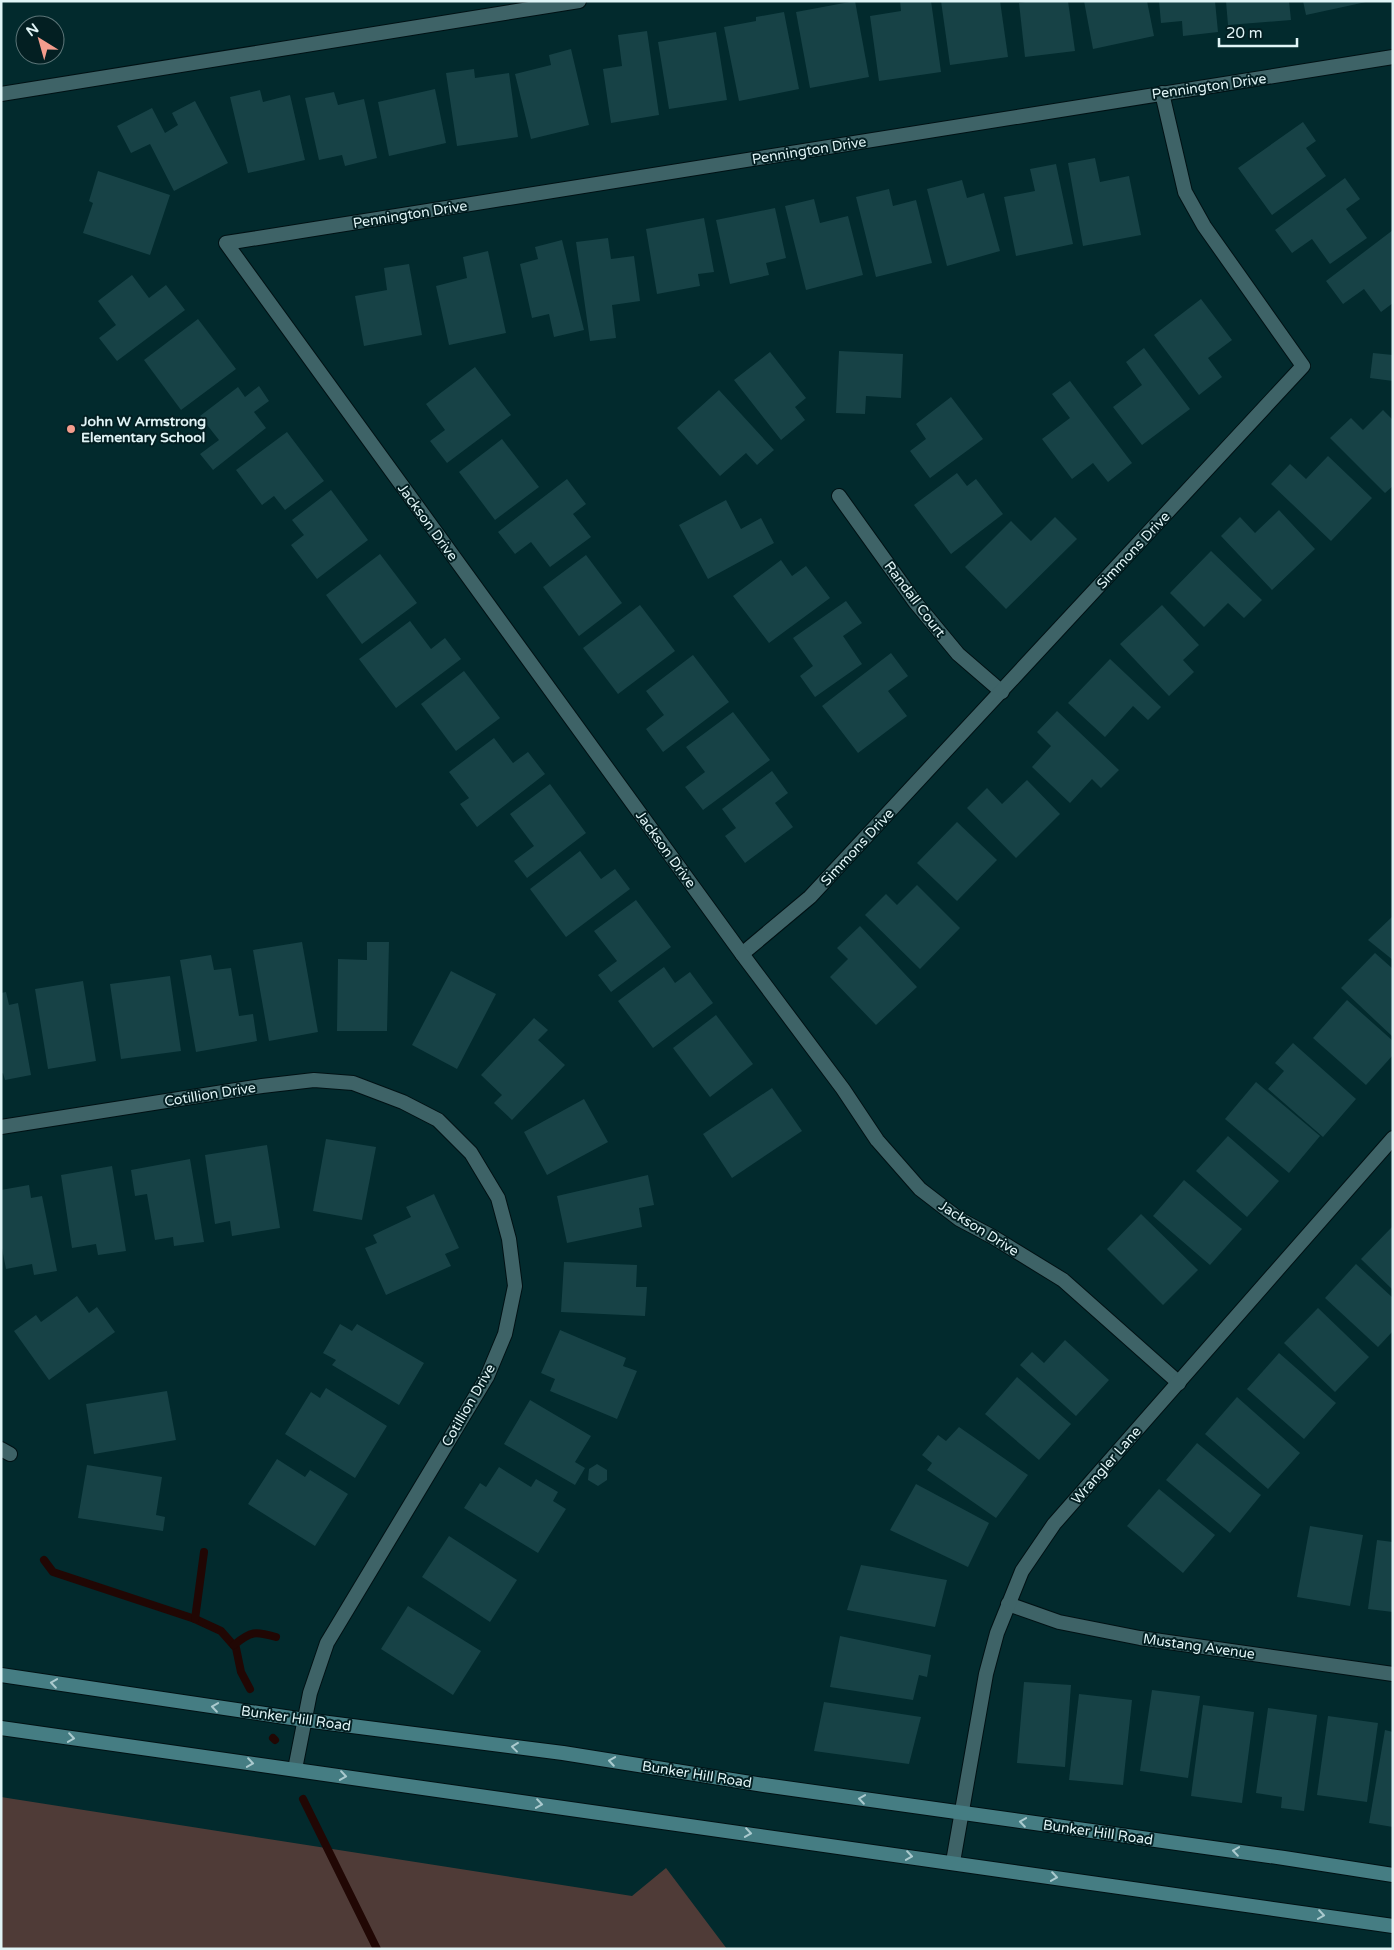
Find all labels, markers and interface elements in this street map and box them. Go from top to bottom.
north arrow [15,15,65,65]
scale bar [1219,15,1296,47]
text: N [23,20,42,40]
text: 20 m [1226,24,1263,42]
street label: Pennington Drive [1151,70,1267,103]
street label: Pennington Drive [751,133,867,168]
street label: Pennington Drive [352,197,468,232]
place label: John W Armstrong Elementary School [80,413,206,446]
marker: John W Armstrong Elementary School [65,423,77,435]
street label: Jackson Drive [394,480,461,564]
street label: Simmons Drive [1093,508,1174,593]
street label: Randall Court [880,558,949,641]
street label: Simmons Drive [817,805,898,890]
street label: Jackson Drive [632,807,699,891]
street label: Cotillion Drive [163,1079,257,1110]
street label: Jackson Drive [936,1197,1022,1260]
street label: Cotillion Drive [438,1361,499,1450]
street label: Wrangler Lane [1068,1423,1145,1508]
street label: Mustang Avenue [1142,1630,1256,1663]
one-way arrow [50,1678,58,1689]
one-way arrow [210,1702,219,1712]
street label: Bunker Hill Road [240,1702,352,1735]
one-way arrow [68,1732,76,1743]
one-way arrow [510,1742,518,1753]
one-way arrow [608,1756,616,1767]
one-way arrow [245,1757,254,1767]
street label: Bunker Hill Road [641,1757,753,1792]
one-way arrow [340,1770,348,1781]
one-way arrow [858,1794,866,1805]
one-way arrow [535,1798,543,1809]
street label: Bunker Hill Road [1042,1816,1154,1849]
one-way arrow [1019,1817,1027,1828]
one-way arrow [744,1828,753,1838]
one-way arrow [1232,1846,1240,1857]
one-way arrow [905,1850,913,1861]
one-way arrow [1050,1871,1058,1882]
one-way arrow [1317,1909,1325,1920]

